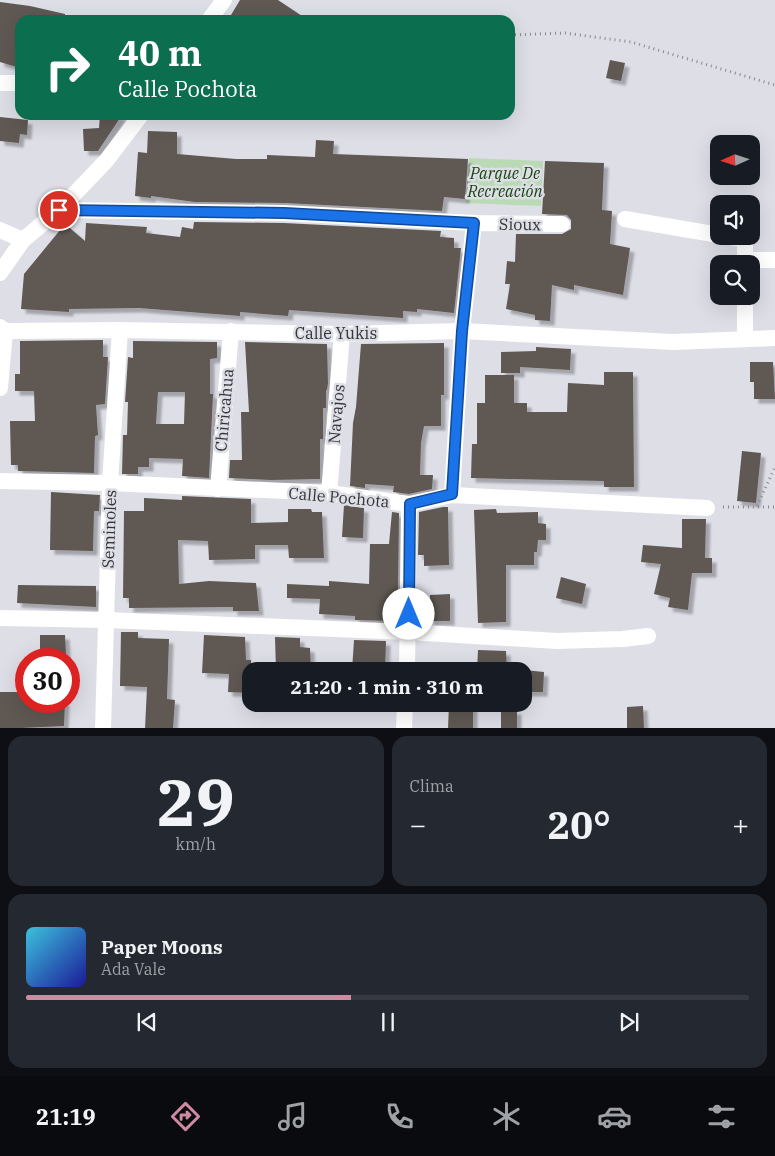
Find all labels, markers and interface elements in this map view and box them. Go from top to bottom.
text: 40 m [118,30,202,76]
icon: right [35,35,100,100]
text: Calle Pochota [118,74,257,103]
north arrow [710,135,760,185]
map controls [710,135,760,305]
park label: Parque De Recreación [466,163,543,201]
pin [38,189,80,231]
button: sound [710,195,760,245]
icon: arrive [45,196,73,224]
street label: Sioux [499,214,541,234]
button: search [710,255,760,305]
street label: Calle Yukis [295,323,377,343]
street label: Chiricahua [210,367,238,452]
street label: Navajos [323,383,349,445]
street label: Calle Pochota [288,483,391,511]
street label: Seminoles [98,489,120,569]
position arrow [382,587,434,639]
speed limit sign: 30 [15,648,80,713]
text: 21:20 · 1 min · 310 m [291,675,483,699]
text: 29 [157,759,235,844]
text: Clima [410,776,454,796]
text: 20° [548,800,611,849]
text: − [410,806,426,843]
text: + [732,806,749,843]
text: km/h [176,834,216,854]
text: Paper Moons [101,935,223,959]
text: Ada Vale [101,959,166,979]
icon: previous [133,1008,161,1036]
icon: pause [374,1008,402,1036]
icon: next [615,1008,643,1036]
icon: directions [168,1099,203,1134]
icon: music [275,1099,310,1134]
icon: phone [382,1099,417,1134]
icon: climate [489,1099,524,1134]
icon: car [597,1099,632,1134]
icon: filters [704,1099,739,1134]
text: 21:19 [36,1102,96,1131]

